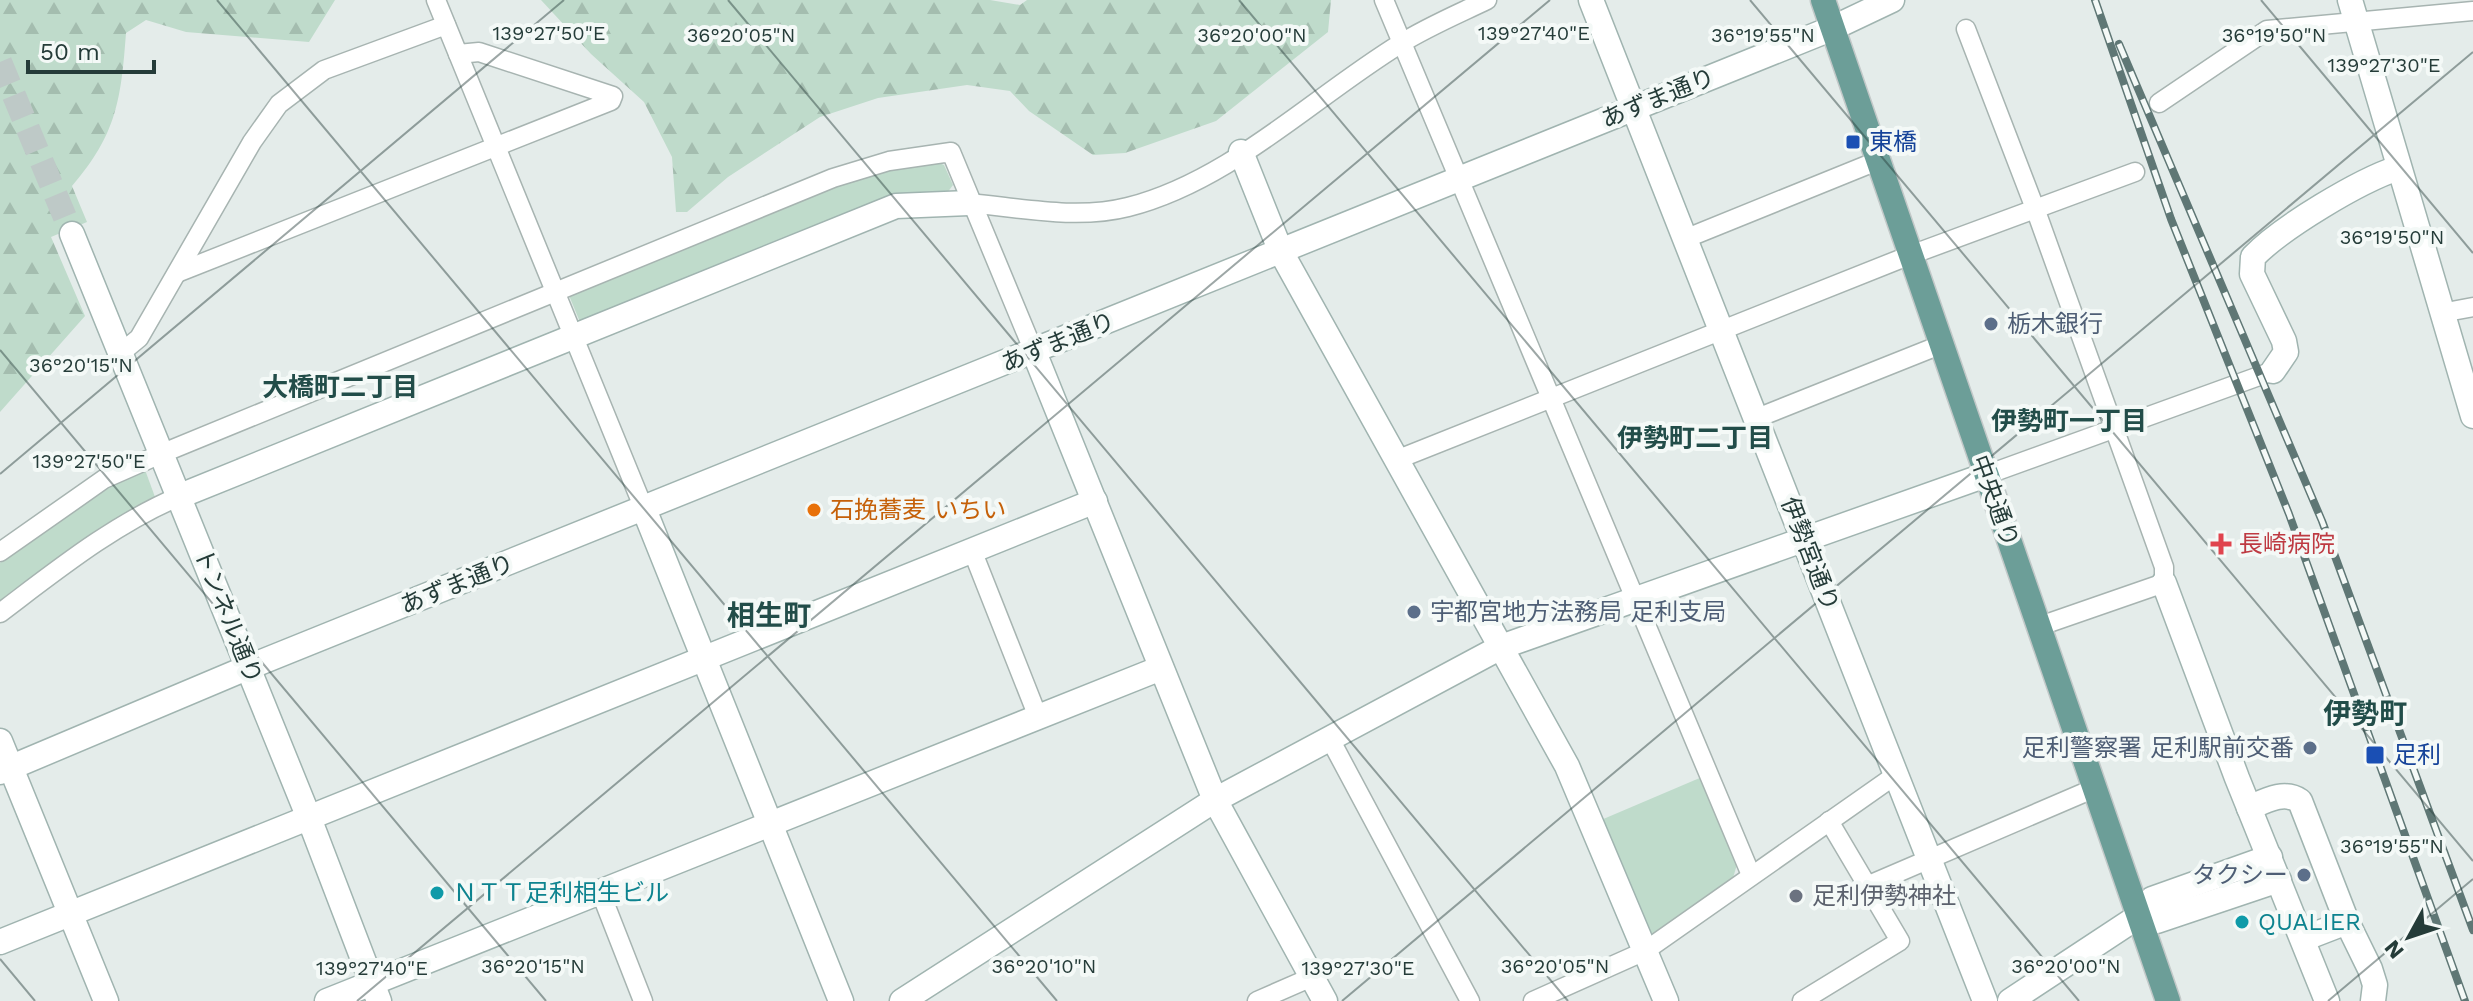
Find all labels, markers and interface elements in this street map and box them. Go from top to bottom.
text: 139°27'50"E [492,21,606,45]
text: 139°27'40"E [1478,21,1590,45]
text: 36°20'05"N [687,23,795,47]
text: 36°20'00"N [1197,23,1307,47]
text: 36°19'55"N [1711,23,1815,47]
text: 36°19'50"N [2222,23,2326,47]
scale bar [28,24,154,74]
text: 50 m [40,38,100,66]
text: 139°27'30"E [2327,53,2441,77]
street label: あずま通り [1597,63,1719,133]
place label: 東橋 [1869,128,1917,156]
marker: 東橋 [1844,133,1862,151]
text: 36°19'50"N [2340,225,2444,249]
street label: あずま通り [997,307,1119,377]
place label: 栃木銀行 [2007,310,2103,338]
marker: 栃木銀行 [1982,315,2000,333]
text: 36°20'15"N [29,353,133,377]
district label: 大橋町二丁目 [262,372,418,402]
district label: 伊勢町一丁目 [1991,406,2147,436]
district label: 伊勢町二丁目 [1617,423,1773,453]
text: 139°27'50"E [32,449,146,473]
street label: 中央通り [1965,451,2025,551]
street label: 伊勢宮通り [1775,493,1845,615]
place label: 石挽蕎麦 いちい [830,496,1006,524]
marker: 石挽蕎麦 いちい [805,501,823,519]
place label: 長崎病院 [2239,530,2335,558]
marker: 長崎病院 [2210,533,2232,555]
street label: トンネル通り [188,544,268,688]
street label: あずま通り [396,549,518,619]
place label: 宇都宮地方法務局 足利支局 [1430,598,1726,626]
district label: 相生町 [727,599,811,632]
marker: 宇都宮地方法務局 足利支局 [1405,603,1423,621]
district label: 伊勢町 [2323,697,2407,730]
place label: 足利警察署 足利駅前交番 [2022,734,2294,762]
marker: 足利警察署 足利駅前交番 [2301,739,2319,757]
place label: 足利 [2393,741,2441,769]
marker: 足利 [2364,744,2386,766]
text: 36°19'55"N [2340,834,2444,858]
place label: タクシー [2192,861,2288,889]
marker: タクシー [2295,866,2313,884]
place label: ＮＴＴ足利相生ビル [453,879,669,907]
place label: 足利伊勢神社 [1812,882,1956,910]
marker: ＮＴＴ足利相生ビル [428,884,446,902]
marker: 足利伊勢神社 [1787,887,1805,905]
north arrow [2369,897,2449,977]
place label: QUALIER [2258,908,2361,936]
marker: QUALIER [2233,913,2251,931]
text: N [2379,935,2409,964]
text: 36°20'15"N [481,954,585,978]
text: 36°20'10"N [992,954,1096,978]
text: 36°20'05"N [1501,954,1609,978]
text: 36°20'00"N [2011,954,2121,978]
text: 139°27'40"E [316,956,428,980]
text: 139°27'30"E [1301,956,1415,980]

